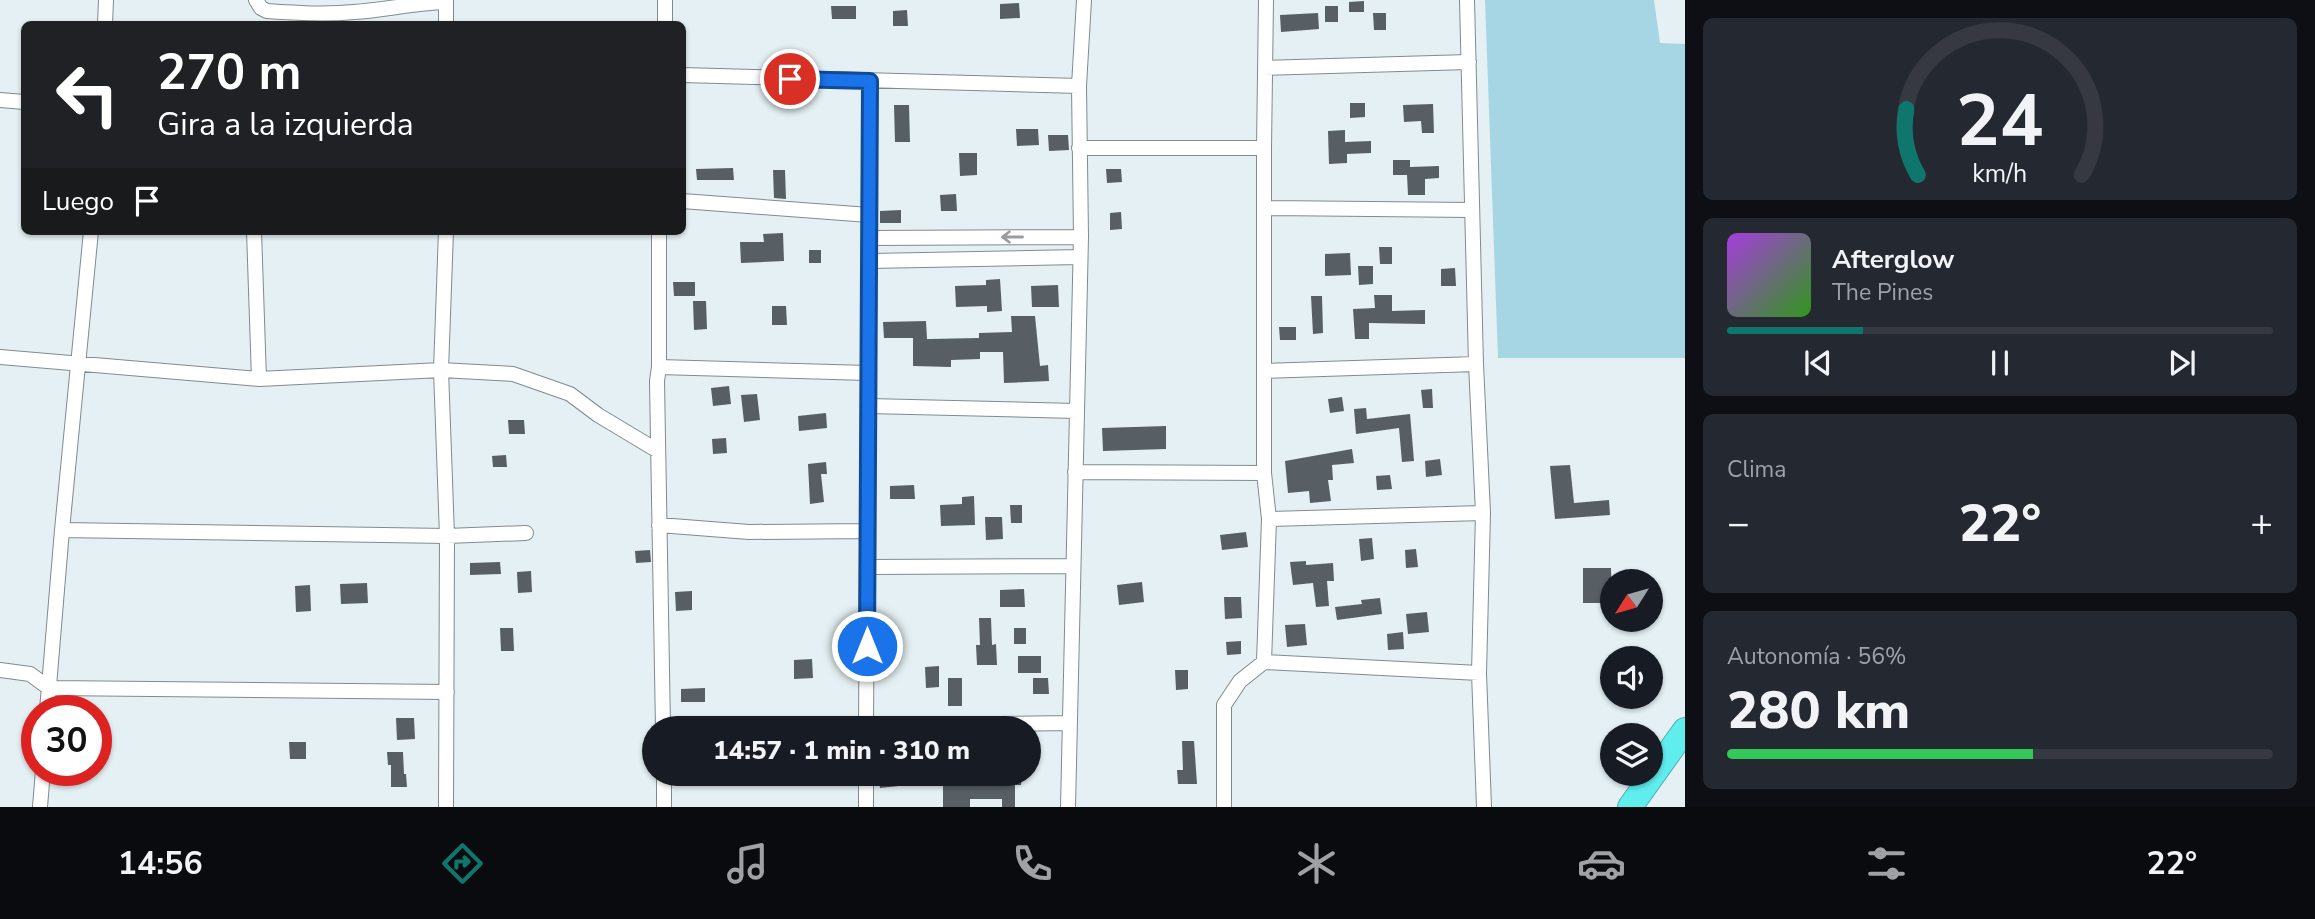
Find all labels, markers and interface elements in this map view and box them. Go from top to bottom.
text: 270 m [157,39,301,106]
icon: left [42,49,133,140]
pin [760,49,820,109]
icon: arrive [771,60,809,98]
text: 24 [1956,71,2044,171]
text: Gira a la izquierda [157,103,414,146]
text: km/h [1972,157,2028,191]
icon: arrive [128,182,166,220]
text: Luego [42,184,114,219]
one-way arrow [1001,230,1024,244]
text: Afterglow [1832,242,1955,277]
text: The Pines [1832,277,1933,308]
icon: previous [1799,344,1837,382]
icon: pause [1981,344,2019,382]
icon: next [2163,344,2201,382]
text: Clima [1727,454,1787,485]
text: 22° [1959,488,2041,559]
text: − [1727,498,1750,549]
text: + [2250,498,2273,549]
north arrow [1600,569,1662,632]
map controls [1600,569,1663,786]
position arrow [830,609,904,683]
text: Autonomía · 56% [1727,641,1907,672]
button: sound [1600,646,1663,709]
text: 280 km [1727,675,1910,746]
speed limit sign: 30 [21,695,112,786]
button: layers [1600,723,1663,786]
text: 14:57 · 1 min · 310 m [713,733,970,768]
icon: directions [438,839,487,888]
icon: music [723,839,772,888]
icon: phone [1008,839,1057,888]
icon: climate [1292,839,1341,888]
icon: car [1577,839,1626,888]
icon: filters [1862,839,1911,888]
text: 14:56 [118,842,203,885]
text: 22° [2147,842,2197,885]

